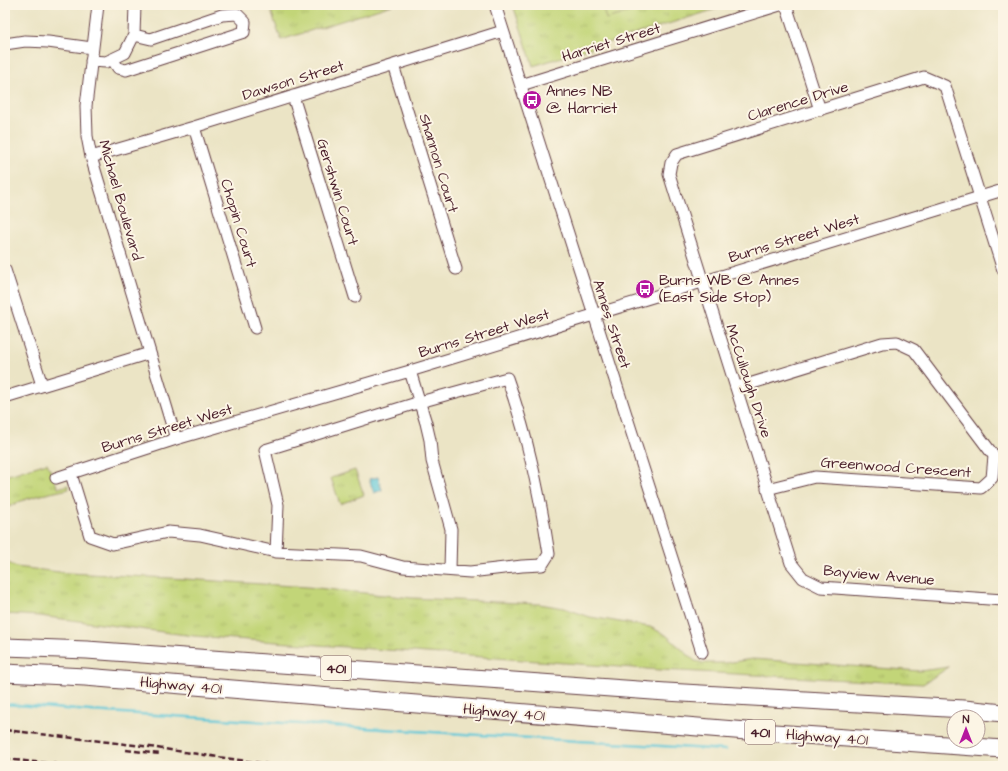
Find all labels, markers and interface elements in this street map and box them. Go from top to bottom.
street label: Harriet Street [559,18,663,67]
street label: Dawson Street [240,55,347,106]
street label: Clarence Drive [745,76,851,127]
place label: Annes NB @ Harriet [546,81,617,119]
bus stop icon: Annes NB @ Harriet [521,89,543,111]
street label: Shannon Court [413,111,464,215]
street label: Gershwin Court [311,136,364,248]
street label: Michael Boulevard [93,138,148,263]
street label: Chopin Court [215,176,262,270]
street label: Burns Street West [726,209,862,268]
place label: Burns WB @ Annes (East Side Stop) [659,270,800,308]
street label: Annes Street [587,277,636,371]
bus stop icon: Burns WB @ Annes (East Side Stop) [634,278,656,300]
street label: Burns Street West [416,304,552,363]
street label: McCullough Drive [719,322,777,441]
street label: Burns Street West [99,399,235,458]
street label: Greenwood Crescent [820,452,972,483]
street label: Bayview Avenue [822,560,935,592]
road number: 401 [321,656,351,680]
street label: Highway 401 [139,671,223,701]
street label: Highway 401 [462,698,546,728]
north arrow [946,709,986,749]
text: N [963,712,970,727]
road number: 401 [745,720,775,744]
street label: Highway 401 [785,724,869,752]

